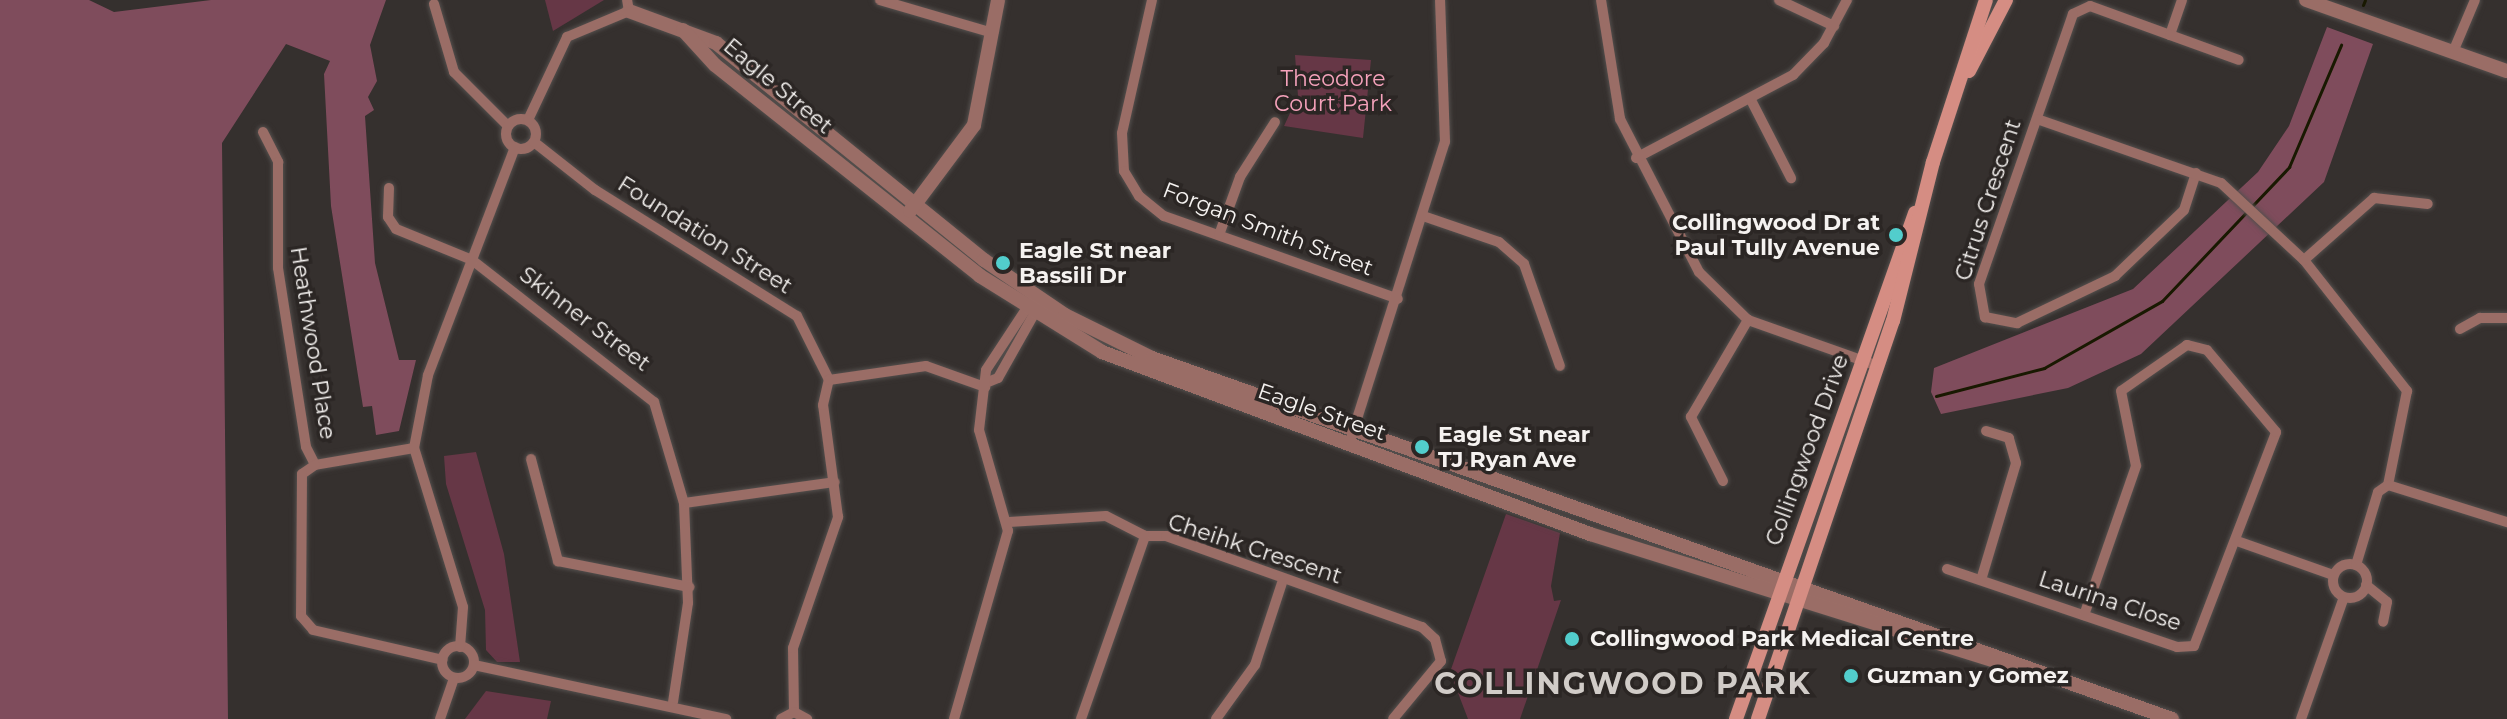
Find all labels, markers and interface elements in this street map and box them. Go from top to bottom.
street label: Eagle Street [718,33,838,139]
park label: Theodore Court Park [1274,65,1392,116]
street label: Citrus Crescent [1950,116,2026,284]
street label: Foundation Street [613,171,797,299]
street label: Forgan Smith Street [1159,177,1377,281]
place label: Collingwood Dr at Paul Tully Avenue [1672,209,1880,260]
marker: Collingwood Dr at Paul Tully Avenue [1887,226,1905,244]
place label: Eagle St near Bassili Dr [1019,237,1171,288]
street label: Heathwood Place [285,245,341,441]
marker: Eagle St near Bassili Dr [994,254,1012,272]
street label: Skinner Street [514,261,656,377]
street label: Collingwood Drive [1760,351,1854,549]
street label: Eagle Street [1254,378,1390,446]
place label: Eagle St near TJ Ryan Ave [1438,421,1590,472]
marker: Eagle St near TJ Ryan Ave [1413,438,1431,456]
street label: Cheihk Crescent [1165,508,1345,590]
street label: Laurina Close [2035,566,2185,636]
place label: Collingwood Park Medical Centre [1590,626,1974,652]
marker: Collingwood Park Medical Centre [1561,628,1583,650]
place label: Guzman y Gomez [1867,663,2069,689]
district label: COLLINGWOOD PARK [1434,666,1812,702]
marker: Guzman y Gomez [1842,667,1860,685]

